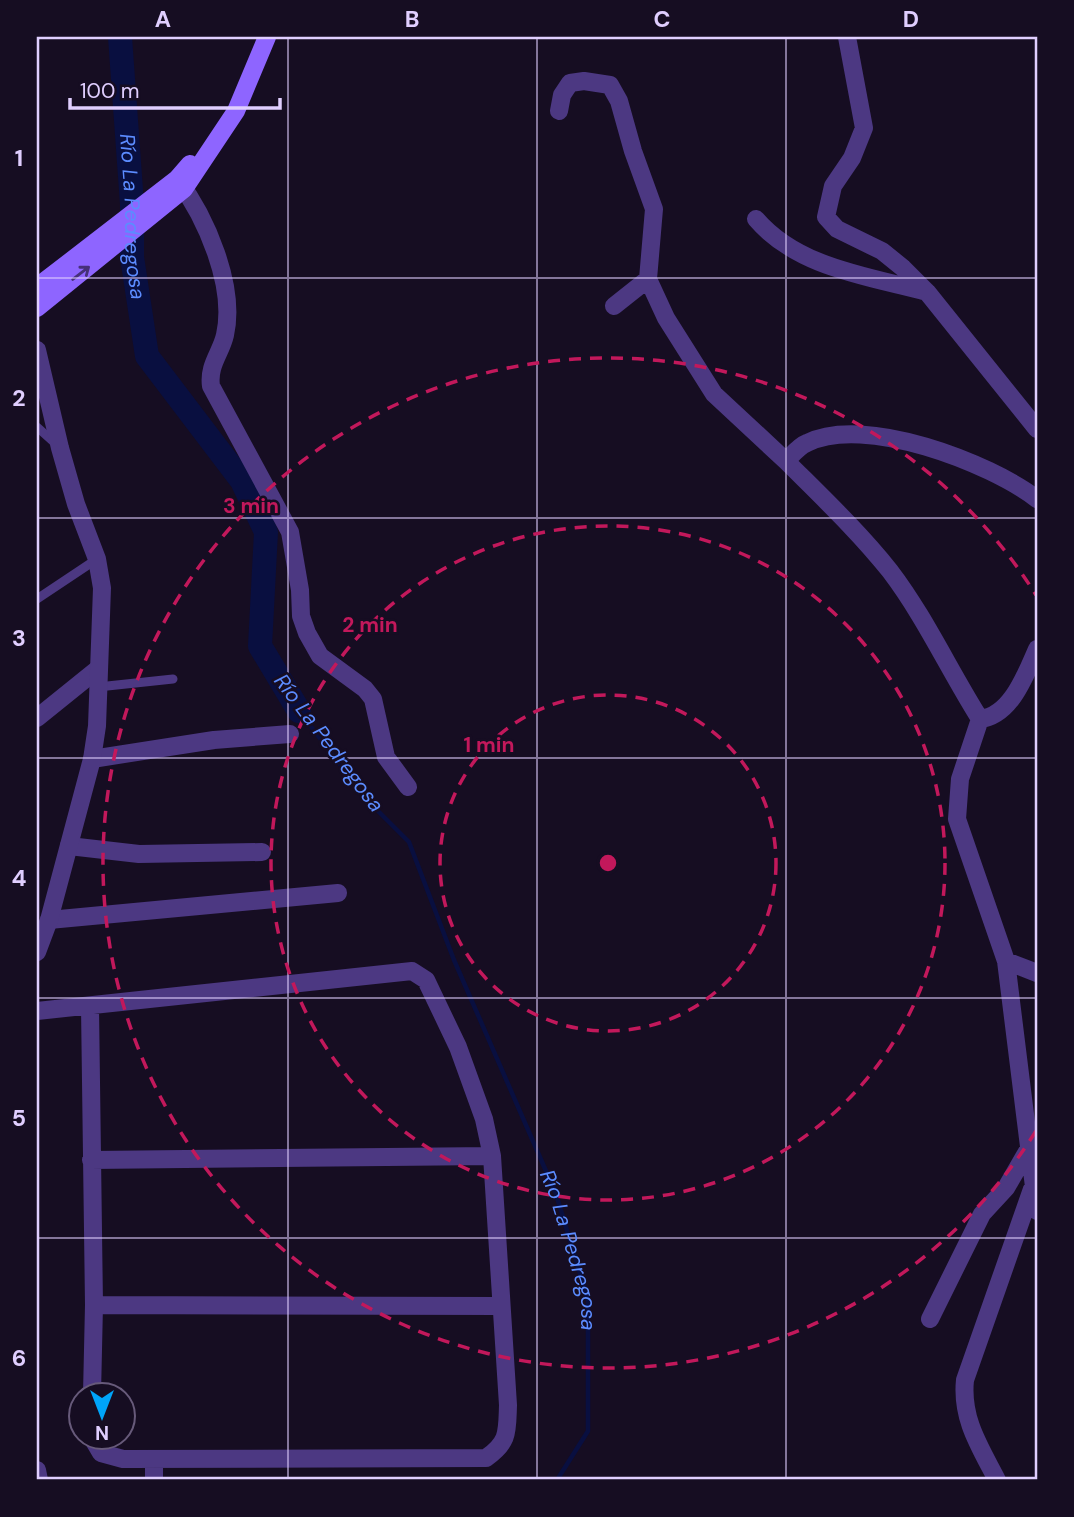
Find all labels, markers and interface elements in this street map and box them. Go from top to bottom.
text: A [155,4,171,34]
text: B [405,4,419,34]
text: C [654,4,670,34]
text: D [903,4,919,34]
scale bar [70,66,280,110]
text: 100 m [80,77,140,105]
water label: Río La Pedregosa [113,132,152,301]
text: 1 [15,143,23,173]
one-way arrow [72,266,90,281]
text: 2 [12,383,26,413]
text: 3 min [223,492,279,520]
text: 2 min [342,611,398,639]
text: 3 [12,623,26,653]
water label: Río La Pedregosa [268,668,390,818]
text: 1 min [463,731,515,759]
centre of rings [596,851,620,875]
text: 4 [12,863,27,893]
text: 5 [12,1103,26,1133]
water label: Río La Pedregosa [533,1165,602,1331]
text: 6 [12,1343,26,1373]
north arrow [66,1380,136,1450]
text: N [95,1420,109,1445]

